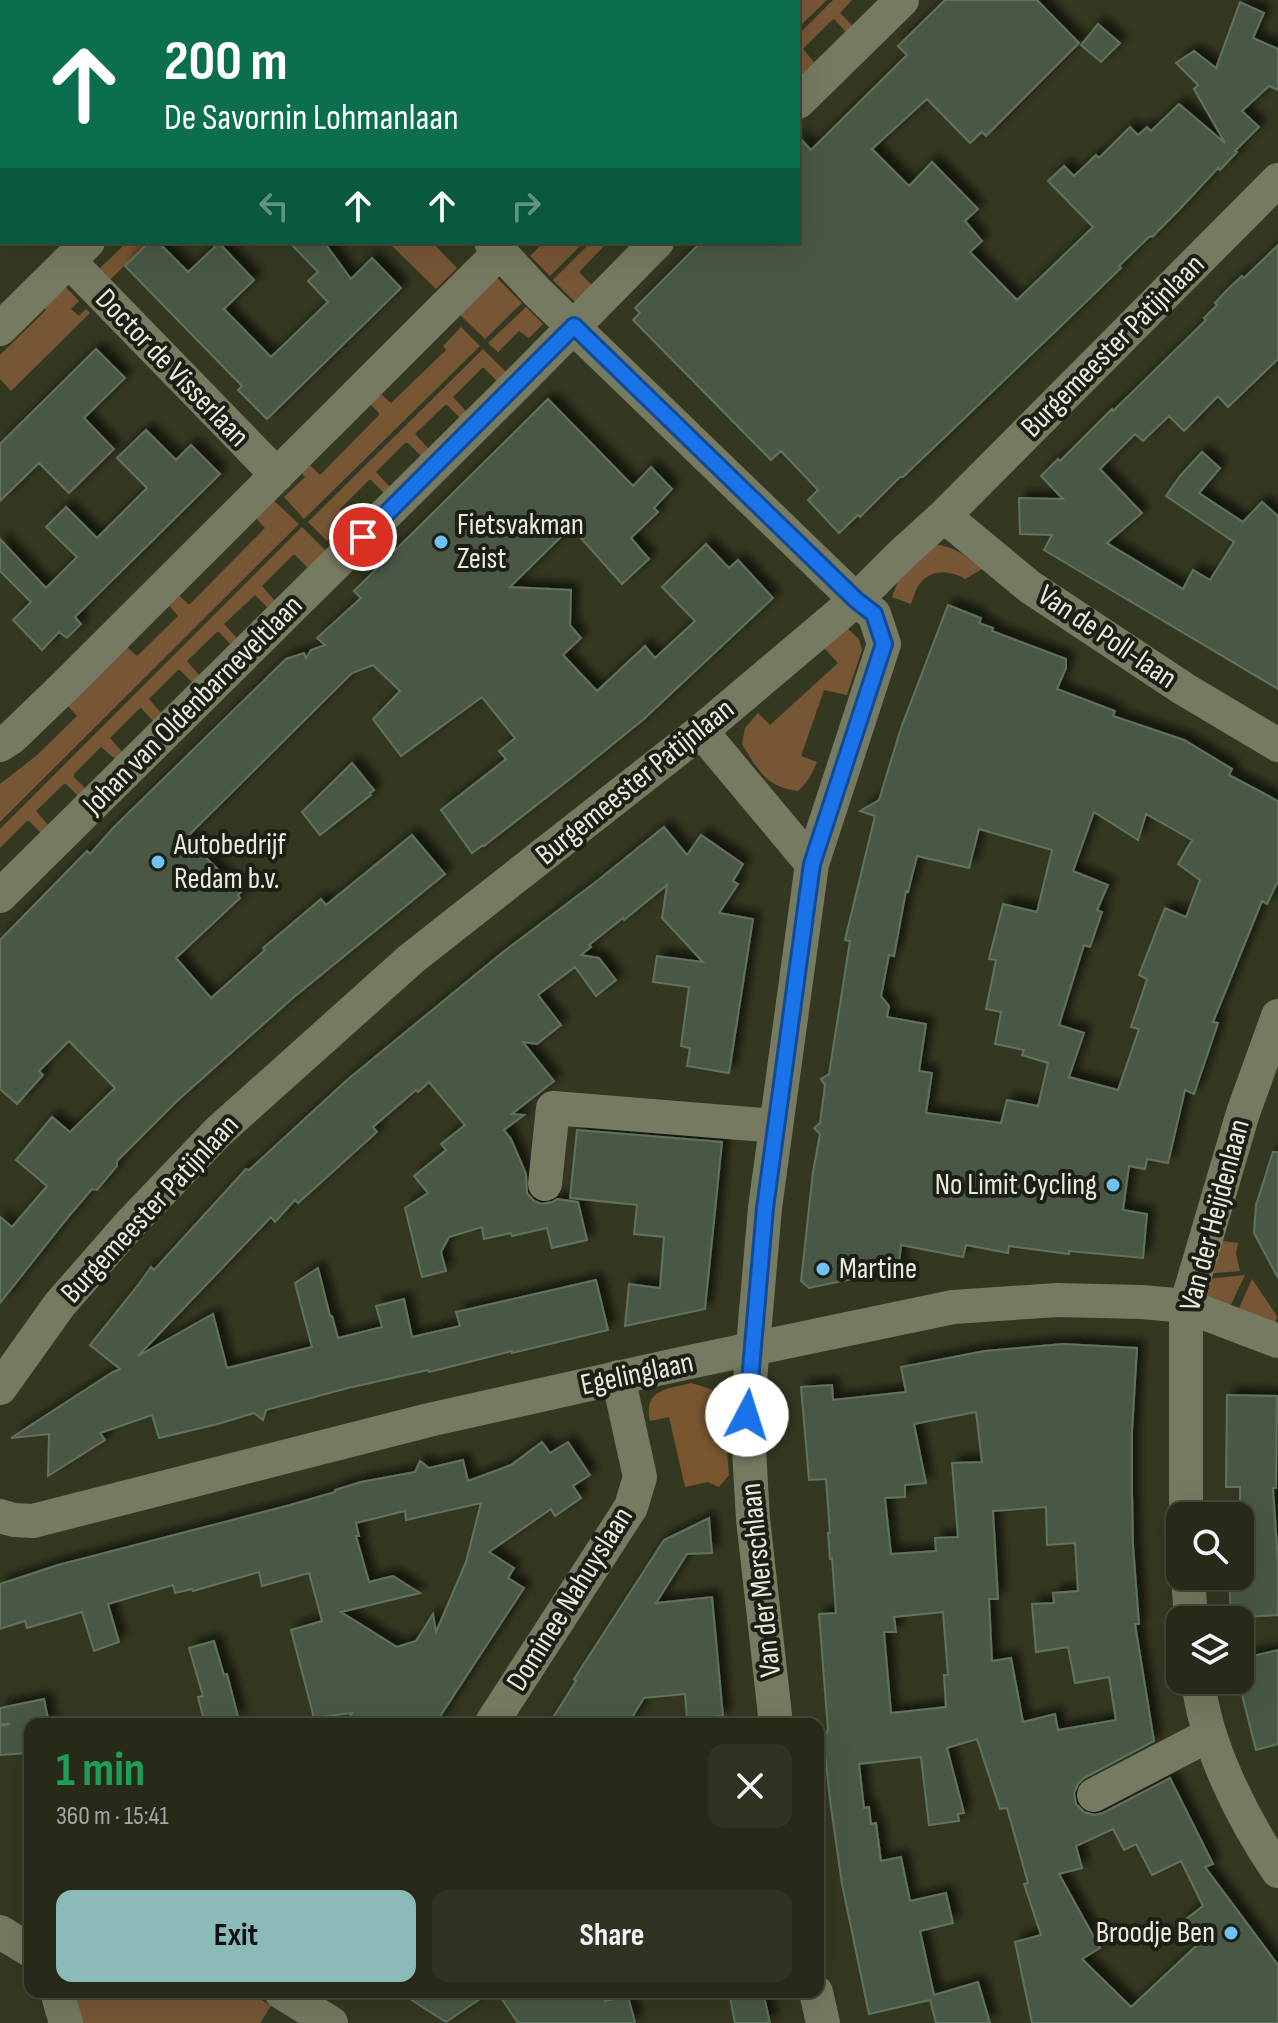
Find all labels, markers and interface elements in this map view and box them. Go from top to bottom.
text: 200 m [164,29,288,96]
icon: ahead [32,32,136,136]
text: De Savornin Lohmanlaan [164,97,459,140]
icon: left [252,184,296,228]
icon: ahead [336,184,380,228]
icon: ahead [420,184,464,228]
icon: right [504,184,548,228]
street label: Burgemeester Patijnlaan [1014,247,1212,445]
street label: Doctor de Visserlaan [88,282,256,454]
pin [329,503,397,571]
place label: Fietsvakman Zeist [457,507,584,577]
icon: arrive [341,515,385,559]
marker: Fietsvakman Zeist [432,533,450,551]
street label: Van de Poll-laan [1031,577,1183,697]
street label: Johan van Oldenbarneveltlaan [75,588,310,823]
street label: Burgemeester Patijnlaan [529,691,741,873]
place label: Autobedrijf Redam b.v. [173,827,286,897]
marker: Autobedrijf Redam b.v. [149,853,167,871]
street label: Burgemeester Patijnlaan [53,1107,247,1311]
street label: Van der Heijdenlaan [1172,1115,1258,1315]
place label: No Limit Cycling [935,1167,1097,1203]
marker: No Limit Cycling [1104,1176,1122,1194]
place label: Martine [839,1251,917,1287]
marker: Martine [814,1260,832,1278]
street label: Egelinglaan [577,1345,697,1403]
position arrow [705,1373,789,1457]
street label: Van der Merschlaan [733,1481,789,1679]
street label: Dominee Nahuyslaan [499,1500,641,1698]
map controls [1166,1502,1254,1694]
button: search [1166,1502,1254,1590]
button: layers [1166,1606,1254,1694]
text: 1 min [56,1742,145,1799]
button: close [708,1744,792,1828]
text: 360 m · 15:41 [56,1801,169,1832]
button: Exit [56,1890,416,1982]
button: Share [432,1890,792,1982]
place label: Broodje Ben [1096,1915,1215,1951]
marker: Broodje Ben [1222,1924,1240,1942]

